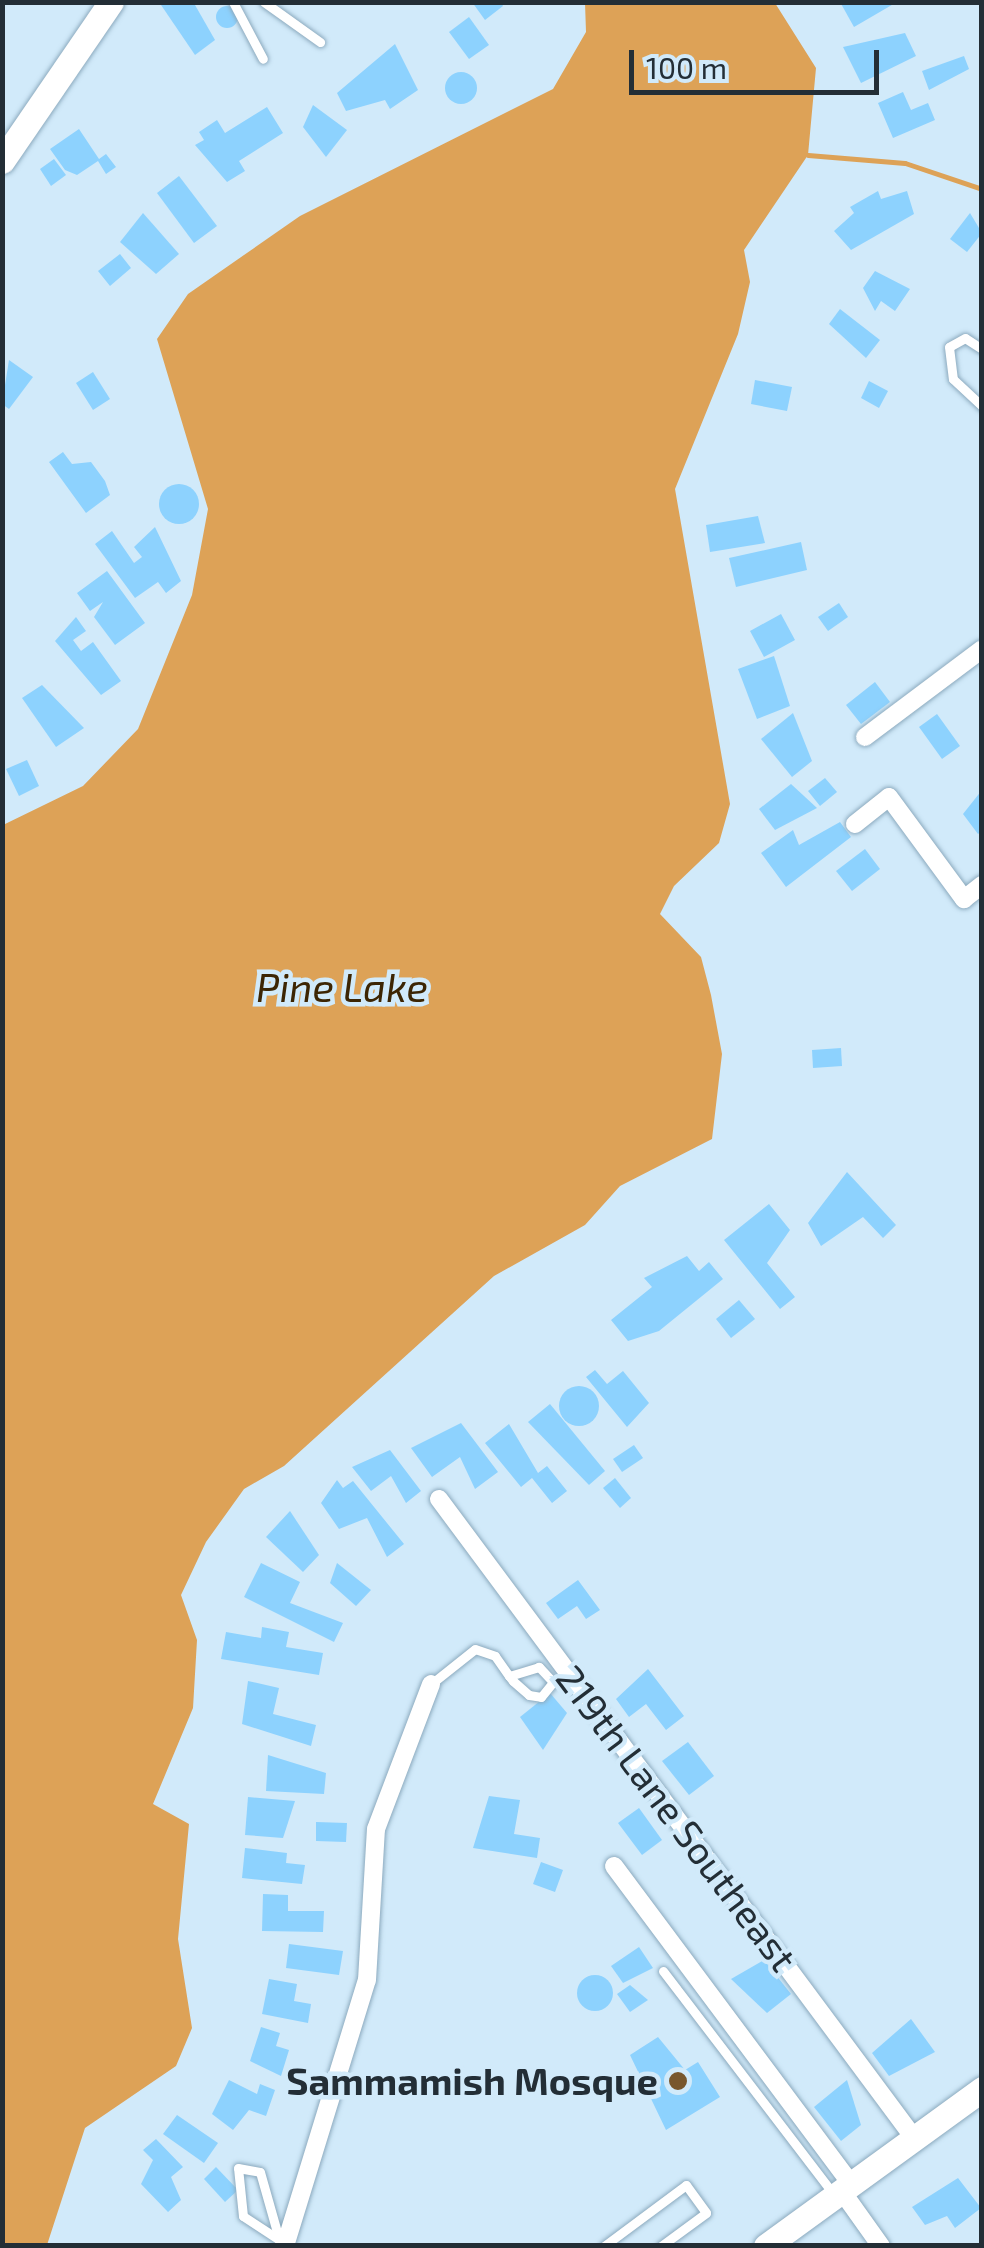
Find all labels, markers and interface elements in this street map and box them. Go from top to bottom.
scale bar [634,30,884,92]
text: 100 m [646,49,727,85]
water label: Pine Lake [256,962,428,1010]
street label: 219th Lane Southeast [547,1656,807,1980]
place label: Sammamish Mosque [286,2058,658,2104]
marker: Sammamish Mosque [667,2070,689,2092]

